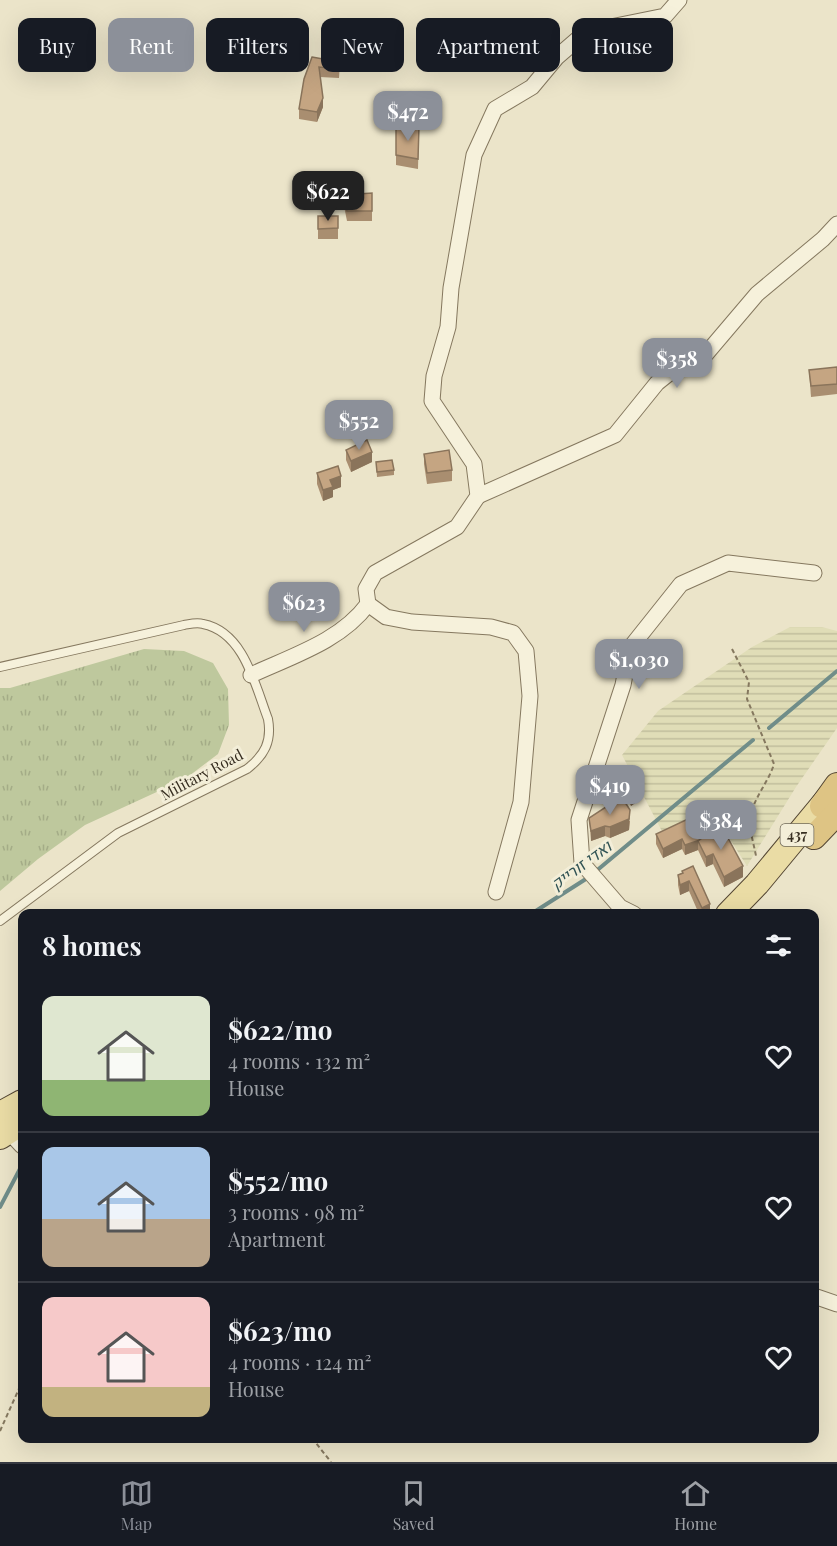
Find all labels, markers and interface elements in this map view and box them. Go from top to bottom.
chip: Buy [18,18,96,72]
chip: Rent [108,18,194,72]
chip: Filters [206,18,309,72]
chip: New [321,18,404,72]
chip: Apartment [416,18,560,72]
chip: House [572,18,673,72]
pin: $472 [372,91,444,142]
text: $472 [387,97,429,124]
pin: $622 [292,171,364,222]
text: $622 [306,177,350,204]
pin: $358 [641,338,713,389]
text: $358 [656,344,698,371]
pin: $552 [323,400,395,451]
text: $552 [339,406,379,433]
pin: $623 [268,582,340,633]
text: $623 [283,588,325,615]
pin: $1,030 [590,639,688,690]
text: $1,030 [609,645,669,672]
street label: Military Road [157,744,246,804]
pin: $419 [574,765,646,816]
text: $419 [590,771,630,798]
pin: $384 [685,800,757,851]
text: $384 [700,806,742,833]
road number: 437 [780,824,814,846]
water label: ואדי זורייק [546,835,616,894]
text: 8 homes [42,928,141,963]
icon: filters [762,929,795,962]
text: $622/mo [228,1012,333,1047]
icon: home [90,1020,162,1092]
icon: heart [762,1040,795,1073]
text: 4 rooms · 132 m² [228,1047,370,1074]
text: House [228,1074,284,1101]
text: $552/mo [228,1163,328,1198]
icon: home [90,1171,162,1243]
icon: heart [762,1191,795,1224]
text: 3 rooms · 98 m² [228,1198,364,1225]
text: Apartment [228,1225,325,1252]
text: $623/mo [228,1313,332,1348]
icon: home [90,1321,162,1393]
icon: heart [762,1341,795,1374]
text: 4 rooms · 124 m² [228,1348,372,1375]
text: House [228,1375,284,1402]
tab: Map [120,1477,153,1534]
tab: Saved [393,1477,434,1534]
tab: Home [674,1477,717,1534]

